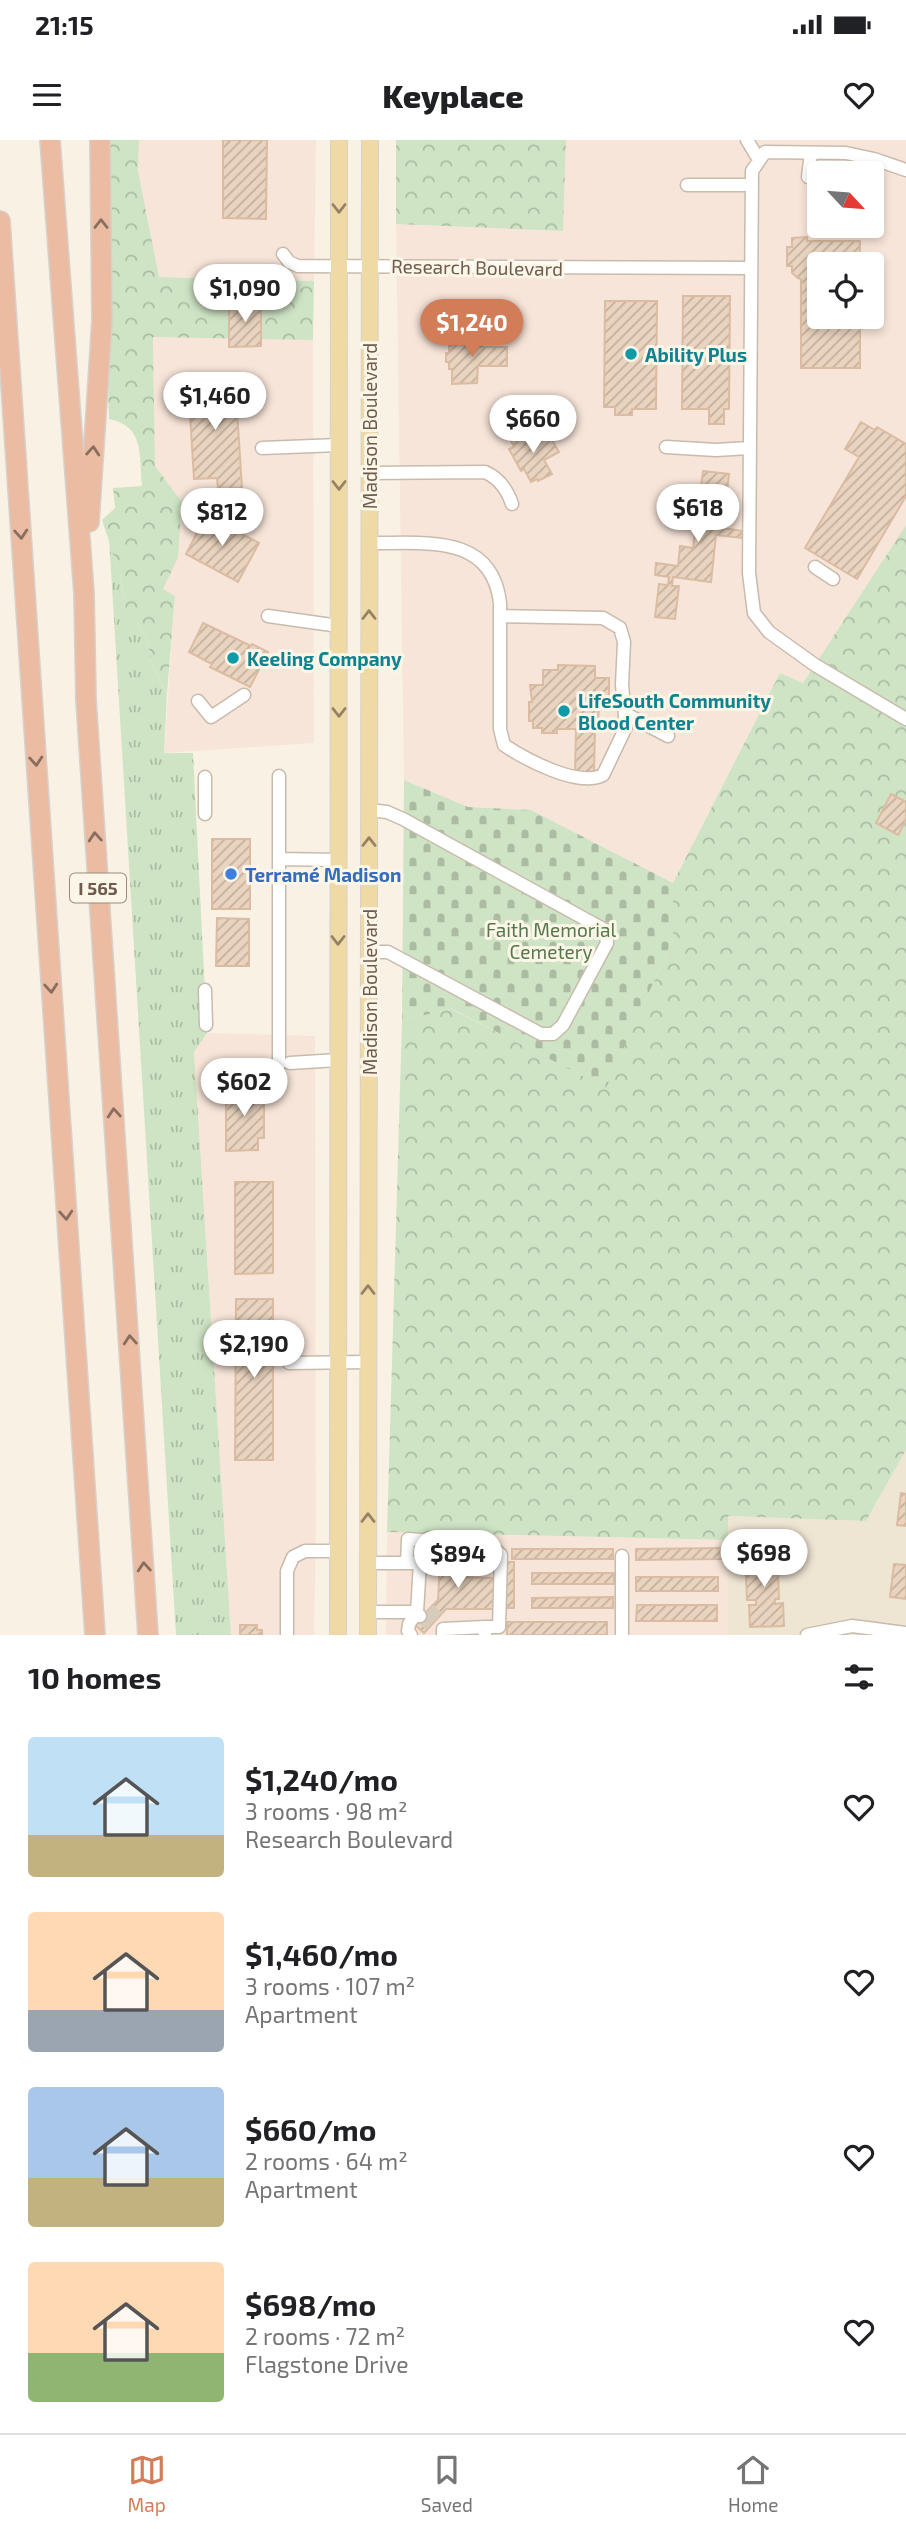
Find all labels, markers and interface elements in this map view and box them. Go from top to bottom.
text: 21:15 [35,9,94,40]
icon: menu [28,76,66,114]
text: Keyplace [382,76,524,114]
icon: heart [840,76,878,114]
north arrow [807,161,884,238]
map controls [807,161,884,329]
one-way arrow [331,203,347,214]
one-way arrow [93,218,109,229]
button: locate [807,252,884,329]
street label: Research Boulevard [391,254,563,280]
pin: $1,090 [188,264,302,324]
text: $1,090 [209,273,281,301]
pin: $1,240 [415,300,529,359]
text: $1,240 [436,308,508,336]
street label: Madison Boulevard [358,343,381,509]
place label: Ability Plus [645,343,747,367]
marker: Ability Plus [623,346,639,362]
pin: $1,460 [158,372,272,432]
text: $1,460 [179,381,251,409]
pin: $660 [492,396,574,455]
text: $660 [506,404,561,432]
one-way arrow [86,446,101,457]
one-way arrow [331,480,347,490]
pin: $618 [657,484,739,544]
pin: $812 [181,488,263,548]
text: $618 [672,493,724,521]
text: $812 [197,497,247,525]
one-way arrow [13,528,28,539]
one-way arrow [361,609,377,620]
place label: Keeling Company [247,647,402,671]
marker: Keeling Company [225,650,241,666]
place label: LifeSouth Community Blood Center [578,689,771,734]
marker: LifeSouth Community Blood Center [556,703,572,719]
one-way arrow [331,707,347,718]
one-way arrow [28,755,43,766]
one-way arrow [88,831,103,842]
one-way arrow [361,837,377,847]
place label: Terramé Madison [245,863,401,886]
marker: Terramé Madison [223,866,239,882]
road number: I 565 [70,874,126,902]
street label: Madison Boulevard [358,909,381,1075]
park label: Faith Memorial Cemetery [486,918,616,963]
one-way arrow [330,935,346,945]
one-way arrow [43,982,58,993]
pin: $602 [203,1058,285,1118]
text: $602 [217,1067,271,1095]
one-way arrow [107,1107,122,1118]
one-way arrow [58,1209,73,1220]
one-way arrow [360,1285,376,1295]
pin: $2,190 [197,1320,311,1380]
text: $2,190 [219,1329,289,1357]
one-way arrow [122,1334,137,1345]
one-way arrow [360,1512,376,1523]
pin: $894 [417,1530,499,1590]
pin: $698 [723,1530,805,1589]
text: $698 [737,1538,791,1566]
text: $894 [430,1539,486,1567]
one-way arrow [137,1561,152,1572]
icon: filters [840,1658,878,1696]
text: 10 homes [28,1659,161,1695]
text: $1,240/mo [245,1761,398,1797]
icon: home [84,1765,168,1849]
icon: heart [840,1788,878,1826]
text: 3 rooms · 98 m² [245,1797,407,1825]
text: Research Boulevard [245,1825,453,1853]
text: $1,460/mo [245,1936,398,1972]
icon: home [84,1940,168,2024]
icon: heart [840,1963,878,2001]
text: 3 rooms · 107 m² [245,1972,415,2000]
text: Apartment [245,2000,358,2028]
text: $660/mo [245,2111,376,2147]
icon: home [84,2115,168,2199]
icon: heart [840,2138,878,2176]
text: 2 rooms · 64 m² [245,2147,408,2175]
text: Apartment [245,2175,358,2203]
text: $698/mo [245,2286,376,2322]
icon: home [84,2290,168,2374]
icon: heart [840,2313,878,2351]
text: 2 rooms · 72 m² [245,2322,405,2350]
text: Flagstone Drive [245,2350,409,2378]
tab: Map [128,2451,166,2516]
tab: Saved [421,2451,473,2516]
tab: Home [728,2451,778,2516]

